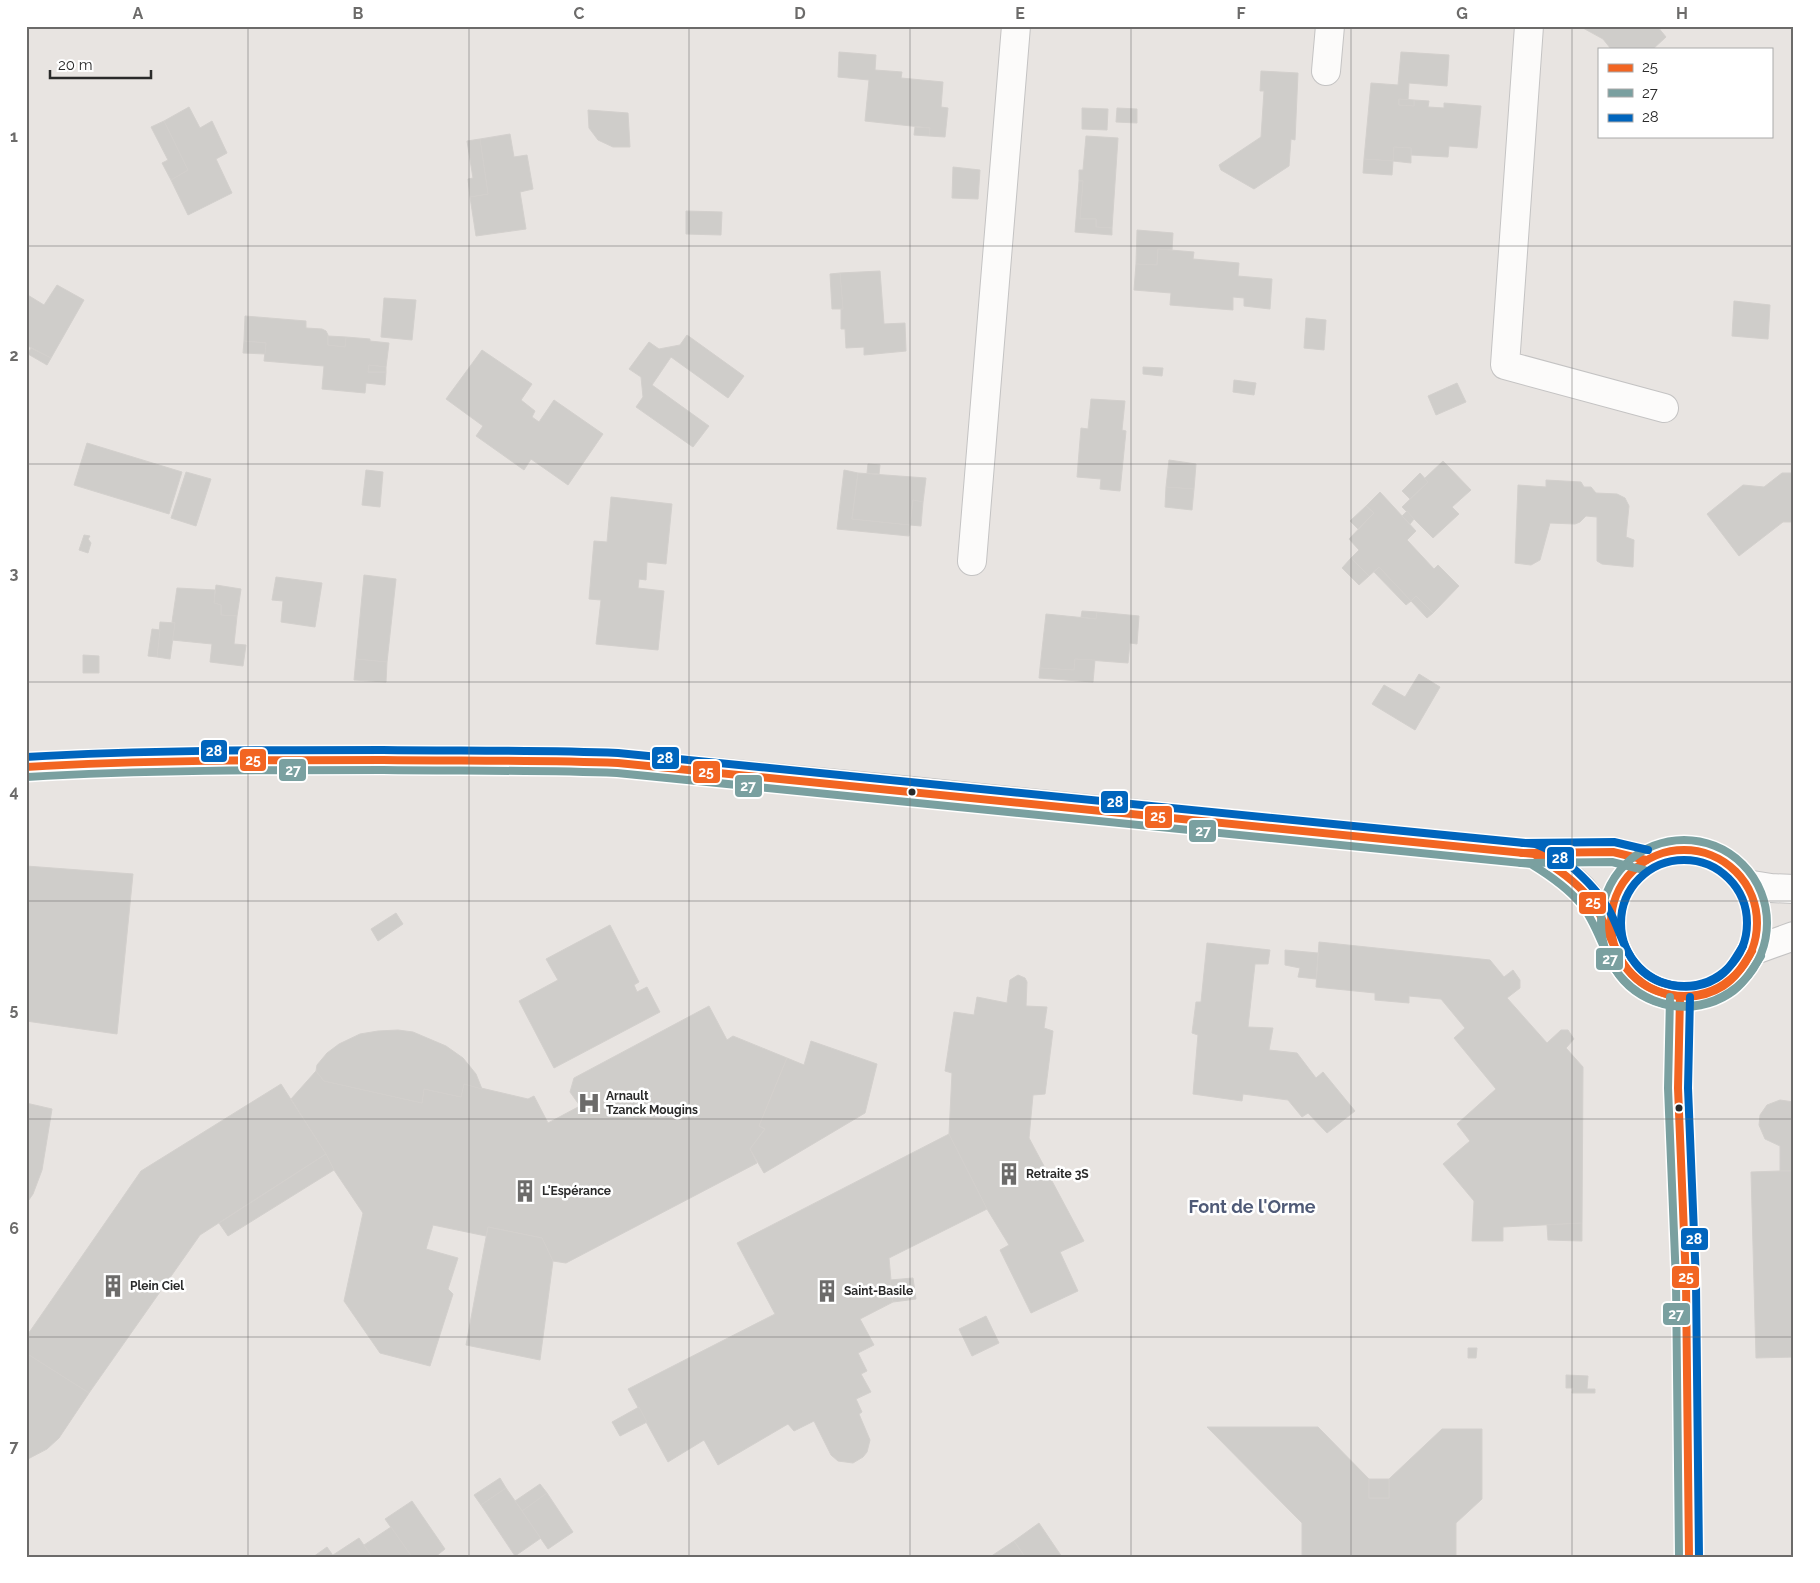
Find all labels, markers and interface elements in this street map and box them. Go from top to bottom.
text: A [133,4,144,23]
text: B [353,4,364,23]
text: C [574,4,585,23]
text: D [794,4,806,23]
text: E [1015,4,1025,23]
text: F [1236,4,1246,23]
text: G [1456,4,1468,23]
text: H [1676,4,1688,23]
scale bar [50,48,151,80]
legend [1598,48,1772,138]
text: 20 m [58,56,93,74]
text: 25 [1642,58,1658,76]
text: 27 [1642,84,1658,102]
text: 28 [1642,108,1659,126]
text: 1 [10,127,18,146]
text: 2 [9,346,19,365]
text: 3 [10,564,19,583]
line badge: 28 [200,739,228,763]
text: 28 [206,743,222,759]
line badge: 28 [651,746,680,770]
line badge: 25 [239,748,267,772]
text: 28 [657,750,673,766]
text: 25 [245,752,261,768]
line badge: 27 [278,758,307,782]
line badge: 25 [692,760,721,784]
text: 27 [285,762,301,778]
text: 25 [698,764,714,780]
line badge: 27 [734,774,763,798]
text: 27 [740,778,756,794]
text: 4 [9,782,19,801]
unlabelled marker [907,787,917,797]
line badge: 28 [1100,790,1129,814]
text: 28 [1107,794,1123,810]
line badge: 25 [1144,805,1173,829]
text: 25 [1150,808,1166,824]
line badge: 27 [1188,819,1217,843]
text: 27 [1195,823,1211,839]
line badge: 28 [1546,846,1575,870]
text: 28 [1552,850,1568,866]
line badge: 25 [1578,891,1607,915]
text: 25 [1585,894,1601,910]
line badge: 27 [1595,947,1624,971]
text: 27 [1602,951,1618,967]
text: 5 [10,1000,19,1019]
place label: Arnault Tzanck Mougins [606,1089,698,1117]
hospital icon: Arnault Tzanck Mougins [576,1090,602,1116]
unlabelled marker [1674,1103,1684,1113]
building icon: Retraite 3S [996,1161,1022,1187]
place label: Retraite 3S [1026,1167,1089,1181]
building icon: L'Espérance [512,1178,538,1204]
place label: L'Espérance [542,1184,611,1198]
district label: Font de l'Orme [1188,1196,1316,1217]
text: 6 [9,1219,19,1238]
line badge: 28 [1680,1227,1709,1251]
text: 28 [1686,1231,1702,1247]
line badge: 25 [1671,1265,1700,1289]
text: 25 [1678,1269,1694,1285]
building icon: Plein Ciel [100,1273,126,1299]
building icon: Saint-Basile [814,1278,840,1304]
place label: Plein Ciel [130,1279,184,1293]
place label: Saint-Basile [844,1284,913,1298]
line badge: 27 [1662,1302,1691,1326]
text: 27 [1668,1306,1684,1322]
text: 7 [10,1437,19,1456]

